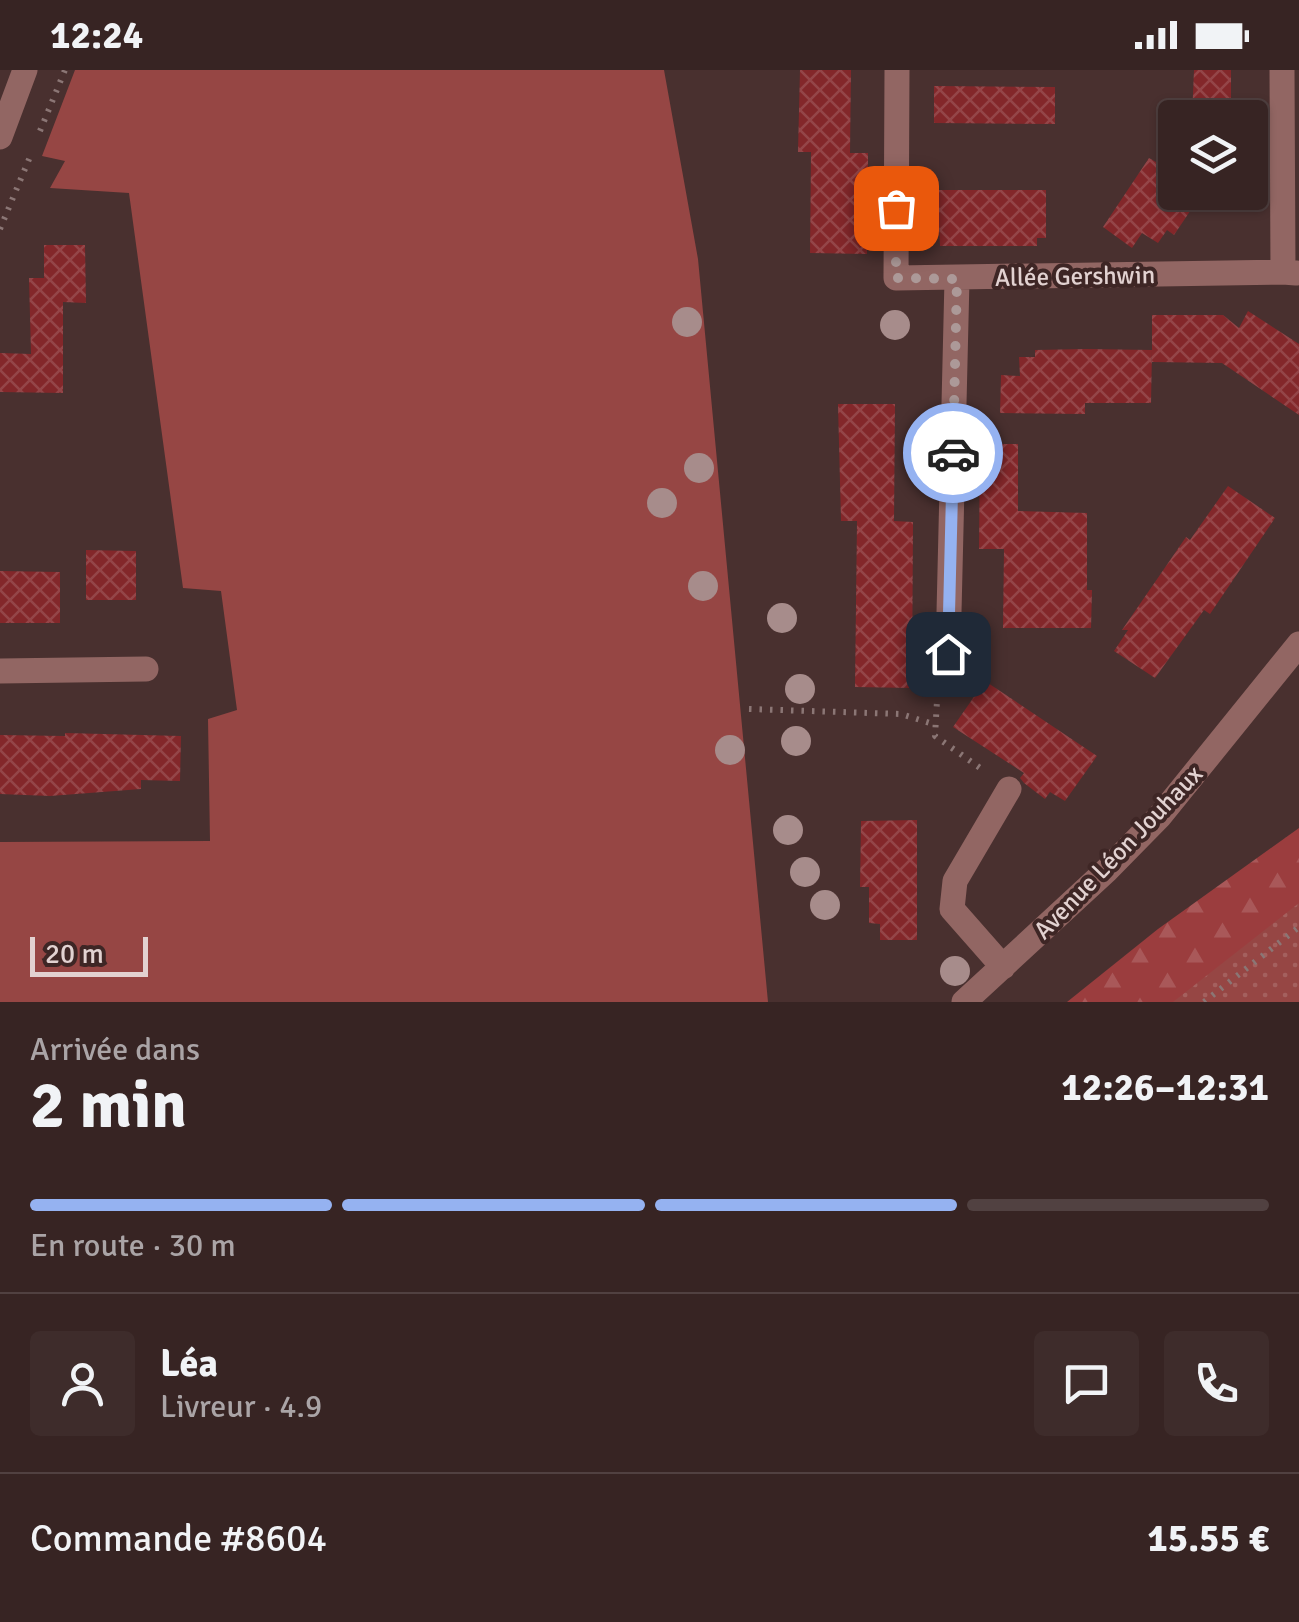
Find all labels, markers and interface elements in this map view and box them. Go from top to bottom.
text: 12:24 [50,12,143,59]
map controls [1158,100,1268,210]
button: layers [1158,100,1268,210]
pin [854,166,939,251]
icon: bag [869,181,924,236]
street label: Allée Gershwin [994,259,1156,293]
courier [903,403,1003,503]
icon: car [926,426,981,481]
pin [906,612,991,697]
icon: home [921,627,976,682]
street label: Avenue Léon Jouhaux [1027,758,1209,946]
scale bar [30,932,148,976]
text: 20 m [45,937,104,971]
text: Arrivée dans [30,1030,200,1069]
text: 12:26–12:31 [1061,1064,1269,1111]
text: 2 min [30,1066,187,1146]
text: En route · 30 m [30,1226,236,1265]
button: person [30,1331,135,1436]
button: chat [1034,1331,1139,1436]
button: phone [1164,1331,1269,1436]
text: Léa [160,1340,218,1387]
text: Livreur · 4.9 [160,1387,322,1426]
text: Commande #8604 [30,1515,327,1562]
text: 15.55 € [1147,1515,1269,1562]

